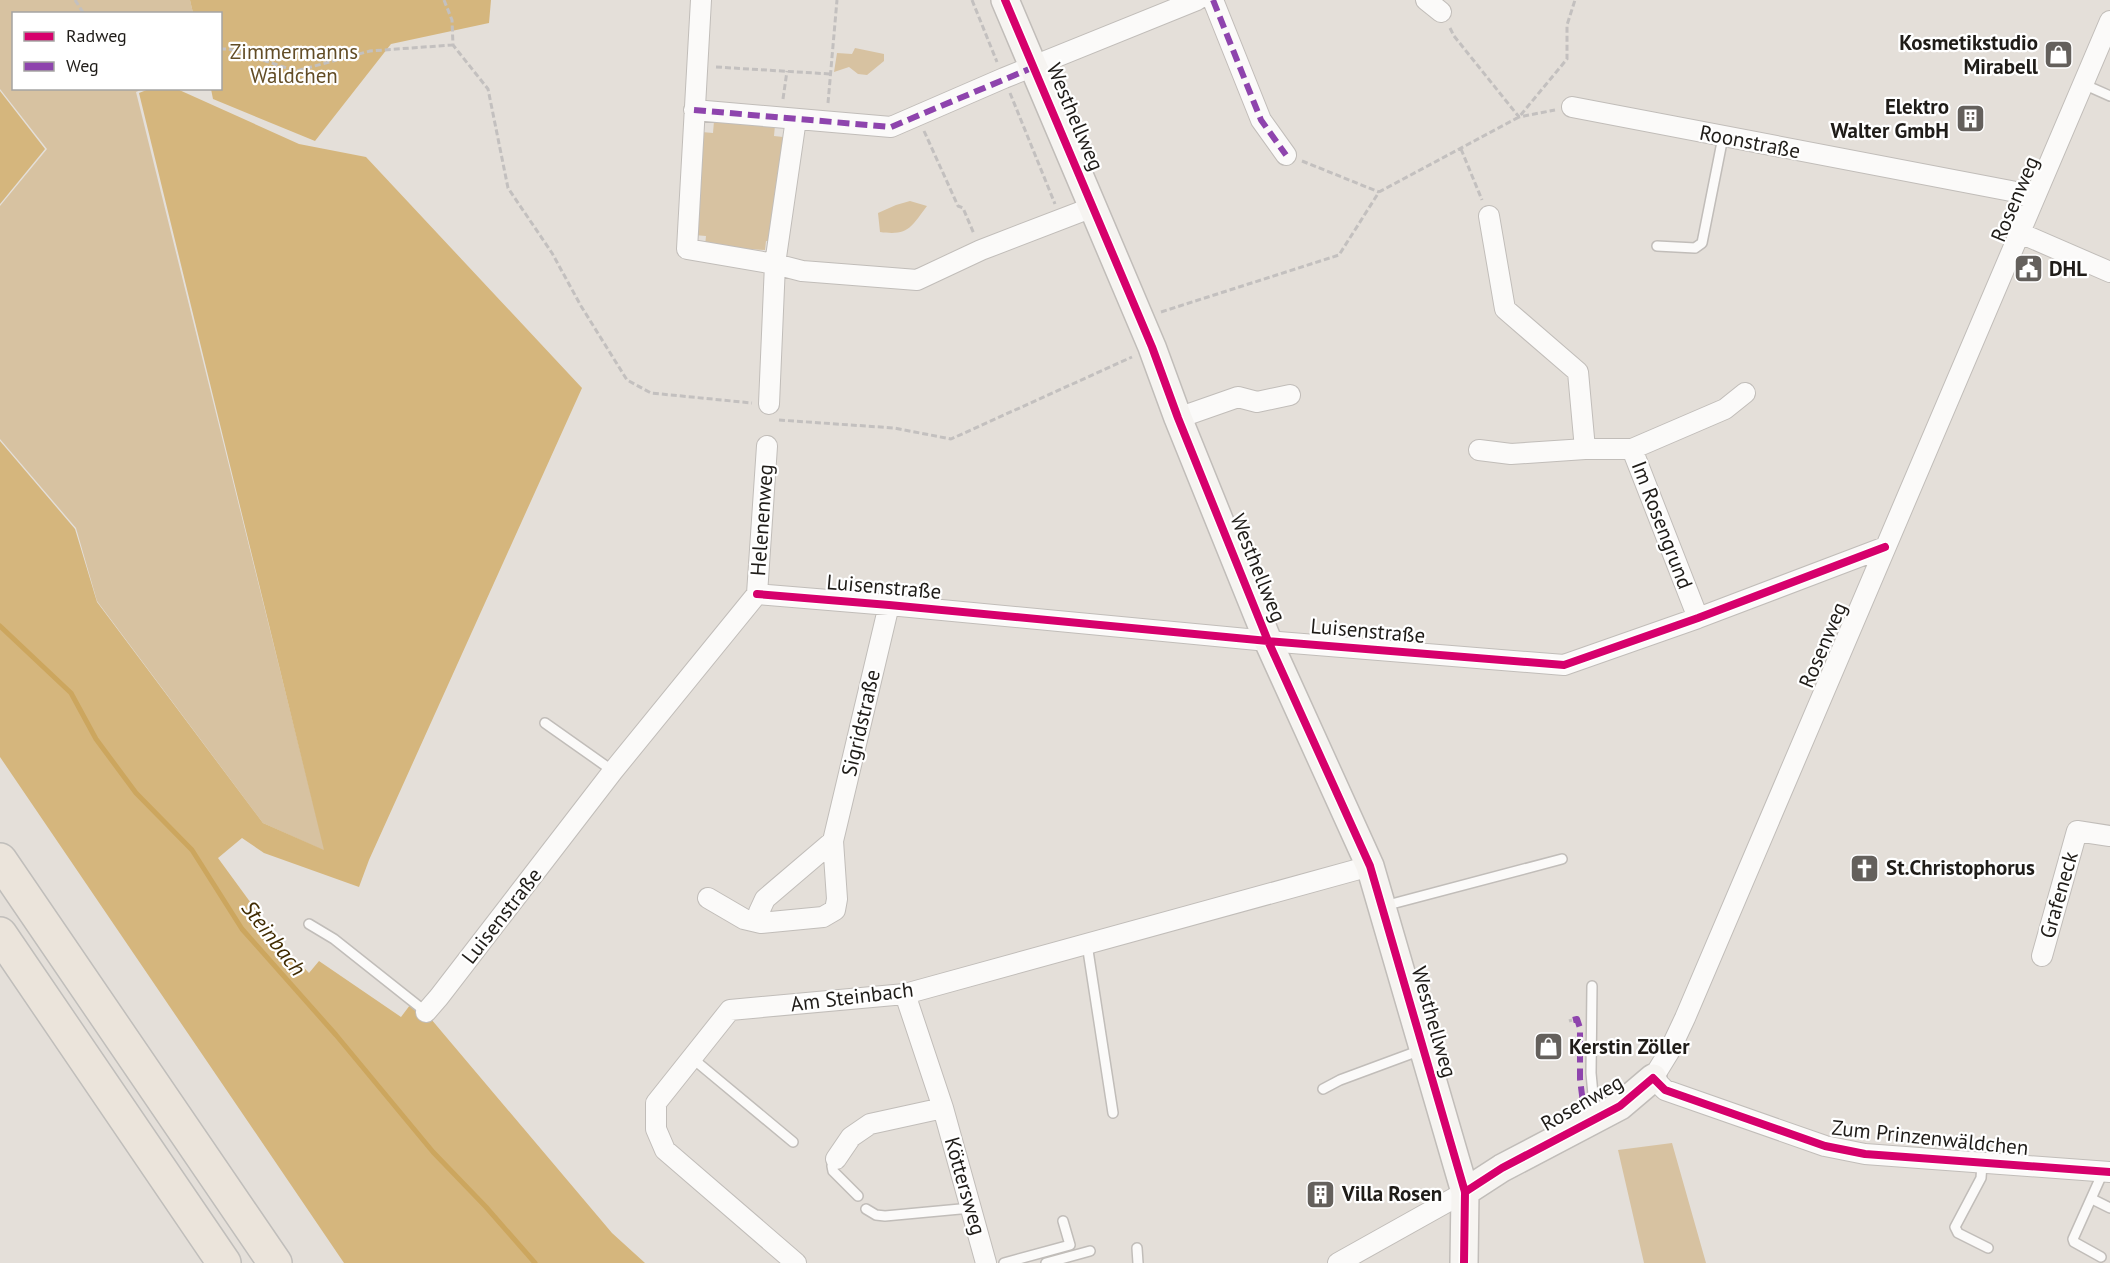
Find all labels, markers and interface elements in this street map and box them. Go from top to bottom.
legend [12,12,222,90]
text: Radweg [66,24,127,47]
place label: Kosmetikstudio Mirabell [1899,29,2039,80]
park label: Zimmermanns Wäldchen [230,38,358,89]
shop icon: Kosmetikstudio Mirabell [2043,39,2075,71]
text: Weg [66,54,99,77]
street label: Westhellweg [1041,59,1110,175]
place label: Elektro Walter GmbH [1830,93,1949,144]
building icon: Elektro Walter GmbH [1954,103,1986,135]
street label: Roonstraße [1697,119,1803,165]
street label: Rosenweg [1984,152,2045,246]
public building icon: DHL [2012,253,2044,285]
place label: DHL [2049,255,2087,282]
street label: Im Rosengrund [1626,457,1699,593]
street label: Helenenweg [744,463,779,577]
street label: Westhellweg [1225,510,1292,626]
street label: Luisenstraße [826,568,943,605]
street label: Rosenweg [1792,598,1853,692]
street label: Luisenstraße [1310,612,1427,649]
street label: Sigridstraße [835,667,886,779]
street label: Grafeneck [2033,848,2084,941]
church icon: St.Christophorus [1849,852,1881,884]
place label: St.Christophorus [1886,854,2035,881]
street label: Luisenstraße [456,862,548,969]
water label: Steinbach [236,895,312,981]
street label: Westhellweg [1406,963,1463,1081]
street label: Am Steinbach [789,976,915,1017]
shop icon: Kerstin Zöller [1532,1031,1564,1063]
place label: Kerstin Zöller [1569,1033,1690,1060]
street label: Rosenweg [1536,1068,1628,1137]
street label: Zum Prinzenwäldchen [1830,1114,2030,1161]
street label: Köttersweg [939,1134,992,1238]
building icon: Villa Rosen [1305,1178,1337,1210]
place label: Villa Rosen [1341,1180,1442,1207]

